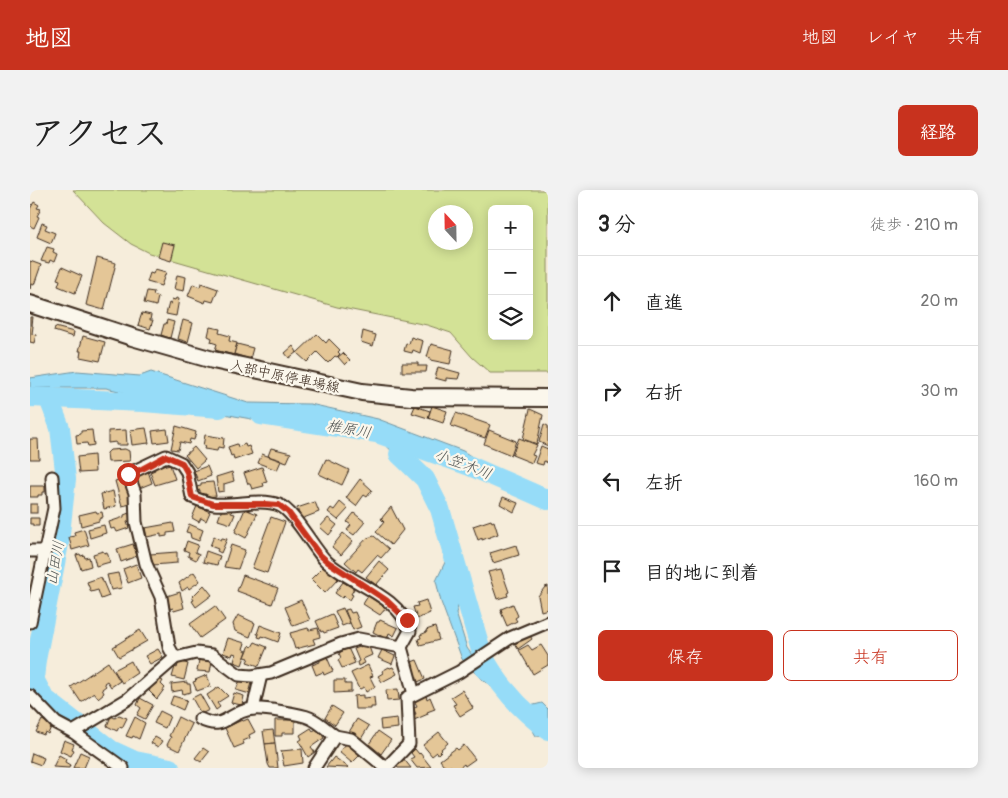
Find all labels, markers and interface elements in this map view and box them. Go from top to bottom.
text: 地図 [25,24,73,53]
text: 地図 [802,26,838,49]
text: レイヤ [866,26,919,49]
text: 共有 [947,26,983,49]
button: 経路 [898,105,978,156]
text: アクセス [30,112,168,156]
north arrow [428,205,473,250]
map controls [488,205,533,340]
button: + [488,205,533,250]
text: 3 分 [598,211,635,238]
text: 徒歩 · 210 m [870,215,958,235]
button: − [488,250,533,295]
icon: ahead [598,287,626,315]
text: 直進 [645,291,683,315]
text: 20 m [920,291,958,311]
button: layers [488,295,533,340]
street label: 入部中原停車場線 [228,357,341,396]
icon: right [598,377,626,405]
text: 右折 [645,381,683,405]
text: 30 m [920,381,958,401]
water label: 椎原川 [325,416,373,443]
water label: 小笠木川 [431,445,494,484]
route start [117,463,140,486]
icon: left [598,467,626,495]
text: 左折 [645,471,683,495]
text: 160 m [914,471,958,491]
water label: 山田川 [42,539,69,587]
icon: arrive [598,557,626,585]
text: 目的地に到着 [645,561,759,585]
route end [396,609,419,632]
button: 保存 [598,630,773,681]
button: 共有 [783,630,958,681]

